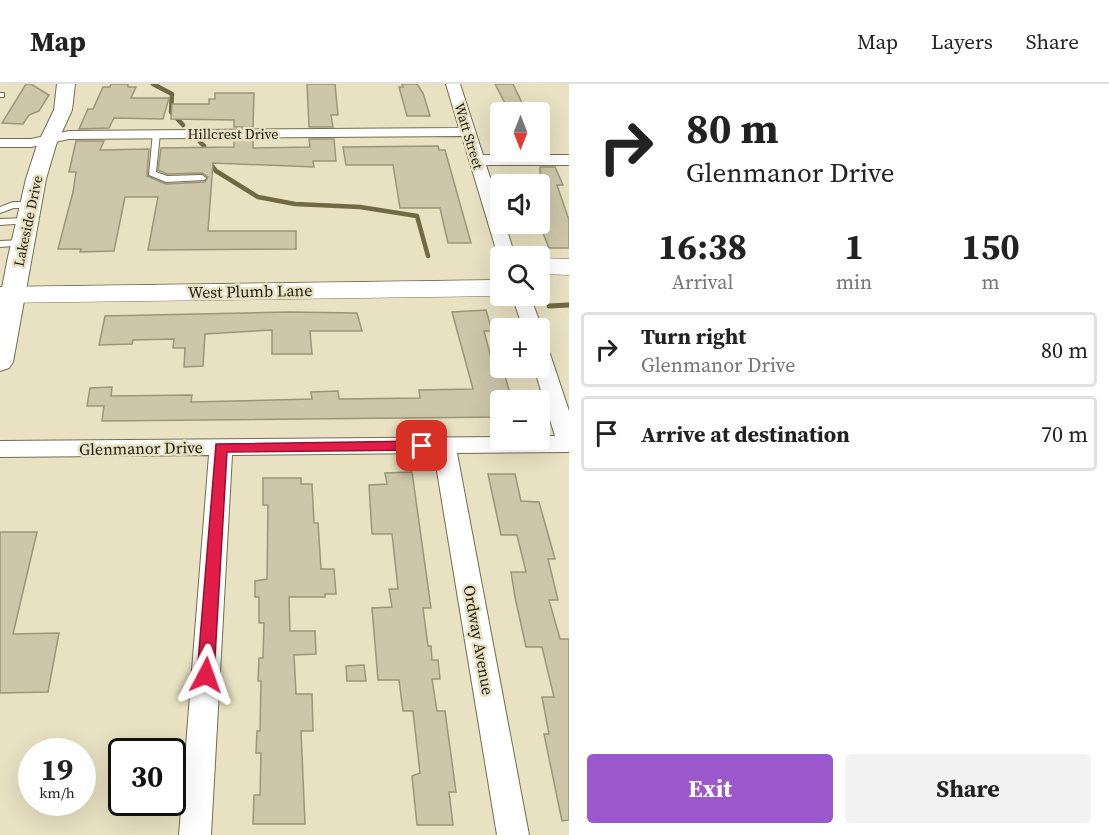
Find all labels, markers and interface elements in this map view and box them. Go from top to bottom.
text: Map [30,22,86,60]
text: Map [857,27,898,56]
text: Layers [931,27,993,56]
text: Share [1026,27,1079,56]
text: 80 m [686,99,779,157]
street label: Watt Street [449,100,489,172]
north arrow [490,102,550,162]
map controls [490,102,550,450]
icon: right [587,108,665,186]
street label: Hillcrest Drive [188,124,278,144]
text: Glenmanor Drive [686,154,895,191]
street label: Lakeside Drive [9,174,47,268]
button: sound [490,174,550,234]
text: 16:38 [658,222,747,271]
text: 1 [844,222,864,271]
text: 150 [961,222,1020,271]
button: search [490,246,550,306]
text: Arrival [672,268,733,296]
text: min [836,268,872,296]
text: m [982,268,1000,296]
street label: West Plumb Lane [188,279,312,303]
button: + [490,318,550,378]
text: Turn right [641,321,746,351]
icon: right [590,333,623,366]
text: 80 m [1041,335,1088,365]
text: Glenmanor Drive [641,351,795,379]
button: − [490,390,550,450]
icon: arrive [590,417,623,450]
text: Arrive at destination [641,419,850,449]
text: 70 m [1041,419,1088,449]
pin [396,420,447,471]
icon: arrive [405,429,438,462]
street label: Glenmanor Drive [79,436,203,460]
street label: Ordway Avenue [459,583,499,697]
position arrow [174,643,238,707]
speed limit sign: 30 [108,738,186,816]
text: 19 [41,749,73,790]
button: Exit [587,754,833,823]
button: Share [845,754,1091,823]
text: km/h [39,782,75,803]

